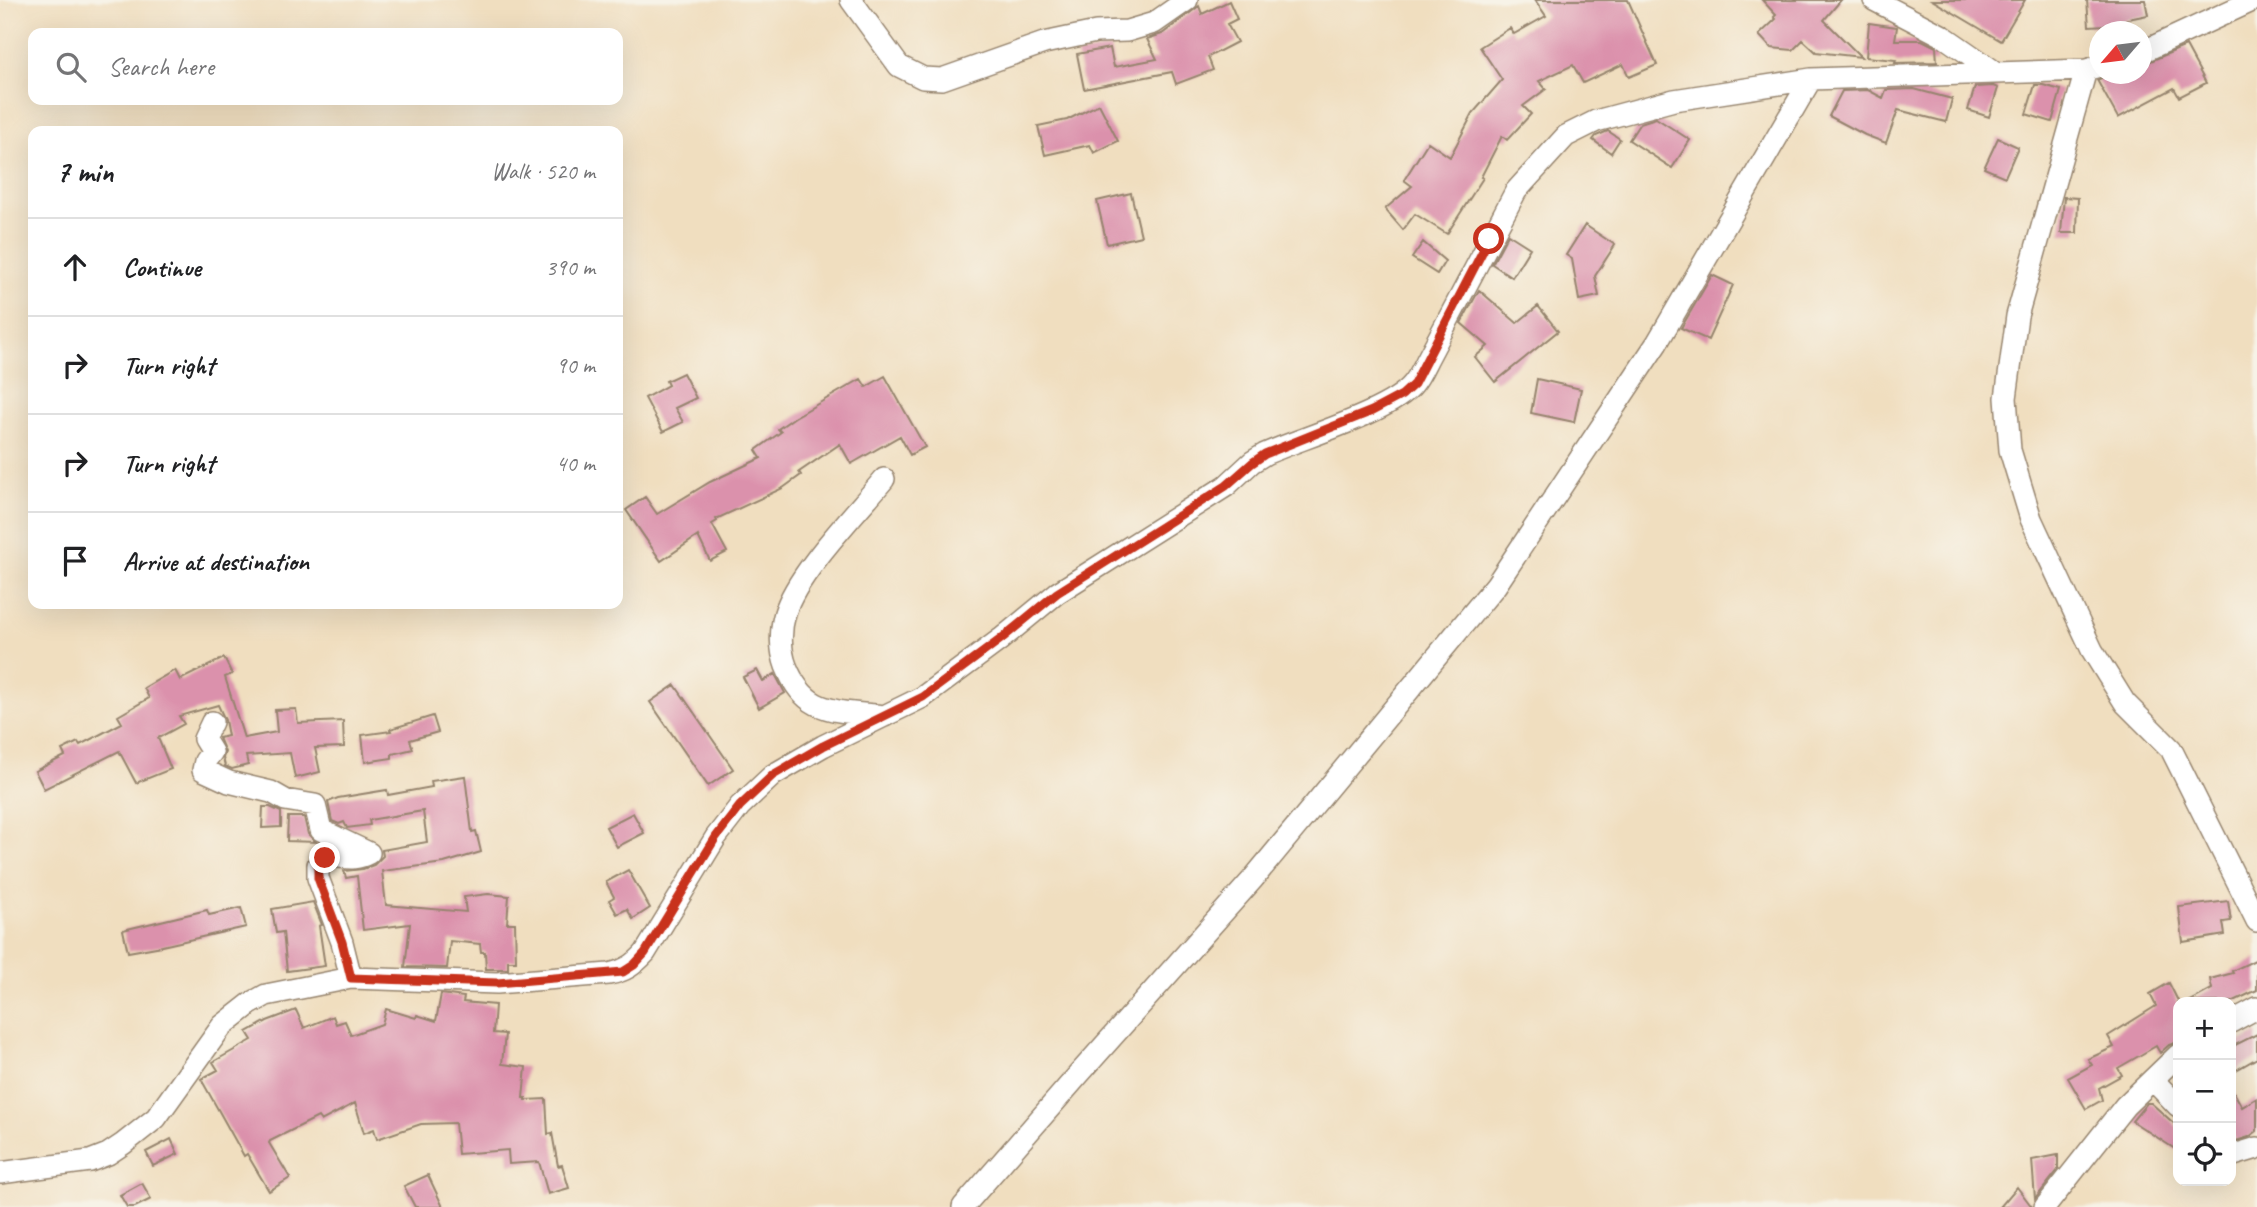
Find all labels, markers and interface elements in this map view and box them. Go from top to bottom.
north arrow [2089,21,2152,84]
search box [28,28,623,105]
icon: search [52,48,90,86]
text: Search here [108,50,214,83]
text: 7 min [56,153,113,191]
text: Walk · 520 m [491,157,595,186]
route start [1473,223,1504,254]
icon: ahead [56,248,94,286]
text: Continue [123,251,201,284]
text: 390 m [546,253,595,282]
icon: right [56,346,94,384]
text: Turn right [123,349,214,382]
text: 90 m [556,351,595,380]
icon: right [56,444,94,482]
text: Turn right [123,447,214,480]
text: 40 m [556,449,595,478]
icon: arrive [56,542,94,580]
text: Arrive at destination [123,545,309,578]
route end [309,842,340,873]
map controls [2173,997,2236,1186]
button: + [2173,997,2236,1060]
button: − [2173,1060,2236,1123]
button: locate [2173,1123,2236,1186]

